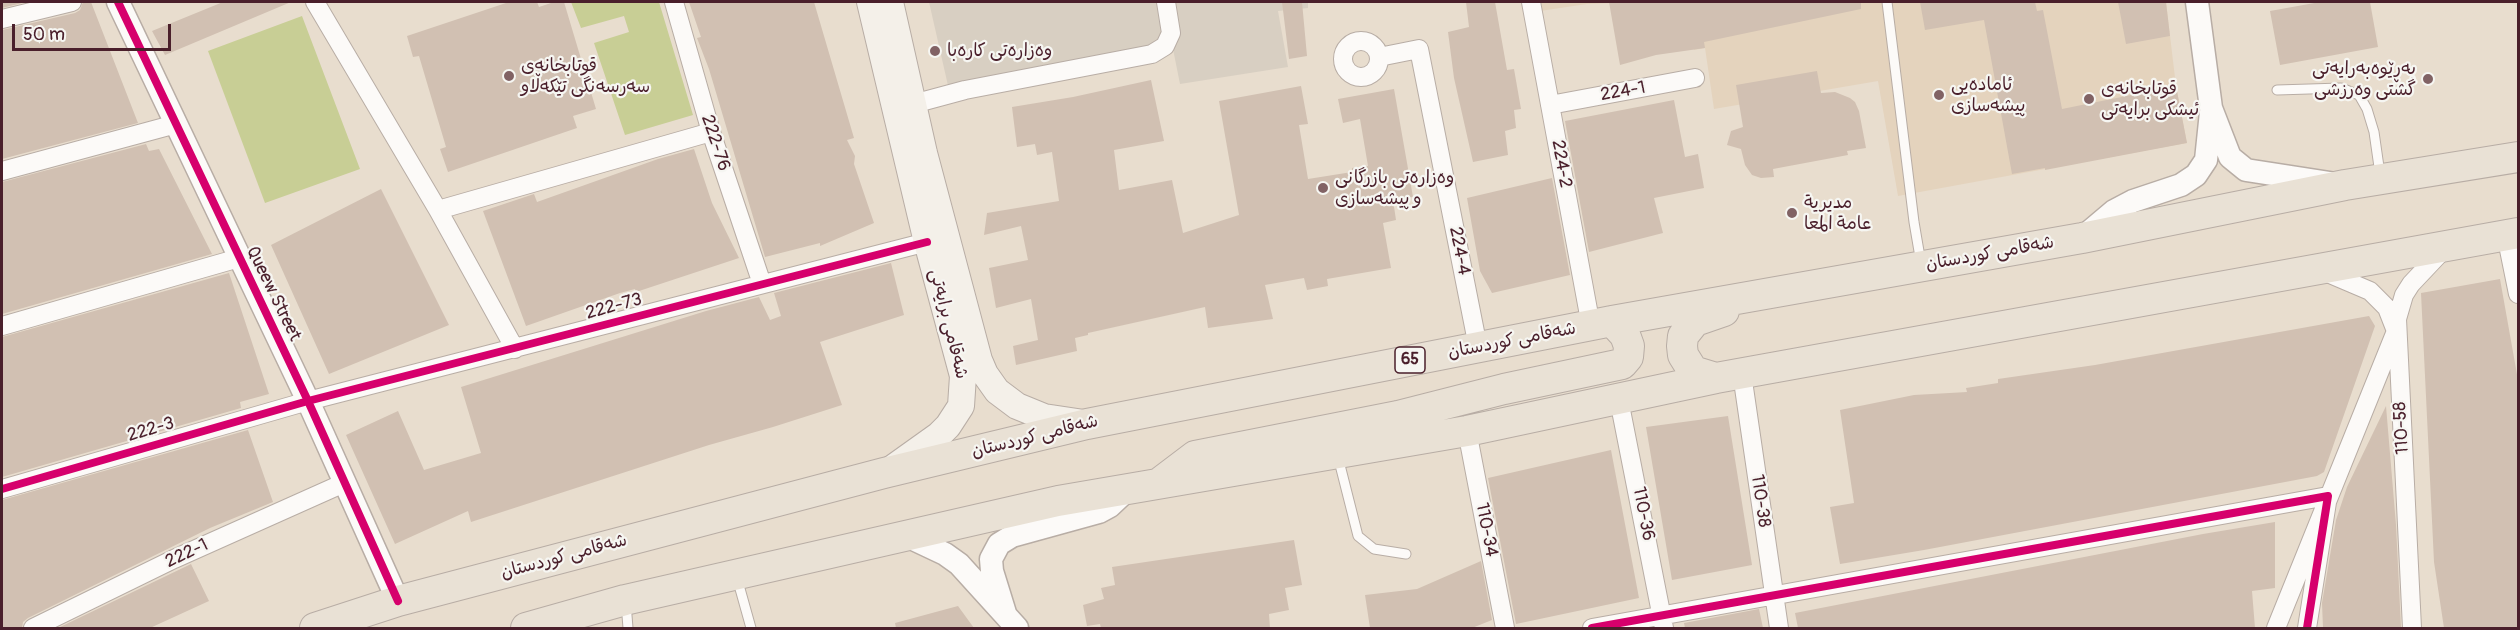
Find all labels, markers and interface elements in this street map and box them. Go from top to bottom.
scale bar [15,12,174,50]
text: 50 m [23,23,65,46]
place label: وەزارەتی کارەبا [947,40,1052,62]
marker: وەزارەتی کارەبا [928,44,942,58]
place label: قوتابخانەی سەرسەنگی تێکەڵاو [521,55,650,98]
place label: بەڕێوەبەرایەتی گشتی وەرزشی [2312,58,2416,100]
marker: قوتابخانەی سەرسەنگی تێکەڵاو [502,69,516,83]
marker: بەڕێوەبەرایەتی گشتی وەرزشی [2421,72,2435,86]
place label: ئامادەیی پیشەسازی [1951,74,2025,116]
street label: 224-1 [1599,77,1647,107]
place label: قوتابخانەی ئیشکی برایەتی [2101,78,2199,121]
marker: ئامادەیی پیشەسازی [1932,88,1946,102]
marker: قوتابخانەی ئیشکی برایەتی [2082,92,2096,106]
street label: 222-76 [696,112,734,174]
street label: 224-2 [1546,138,1576,190]
place label: وەزارەتی بازرگانی و پیشەسازی [1335,167,1454,210]
marker: وەزارەتی بازرگانی و پیشەسازی [1316,181,1330,195]
place label: مدیریة عامة المعا [1804,192,1872,234]
marker: مدیریة عامة المعا [1785,206,1799,220]
street label: 224-4 [1444,225,1474,277]
street label: شەقامی کوردستان [1924,232,2056,276]
street label: Queew Street [241,243,305,345]
street label: شەقامی برایەتی [924,267,972,381]
street label: 222-73 [583,289,645,325]
street label: شەقامی کوردستان [1446,318,1578,364]
road number: 65 [1395,347,1425,373]
street label: 110-58 [2390,401,2414,455]
street label: شەقامی کوردستان [969,411,1101,463]
street label: 222-3 [125,413,177,447]
street label: 110-38 [1746,473,1774,529]
street label: 110-36 [1627,485,1659,543]
street label: 110-34 [1470,501,1502,559]
street label: شەقامی کوردستان [498,530,630,584]
street label: 222-1 [162,535,212,573]

